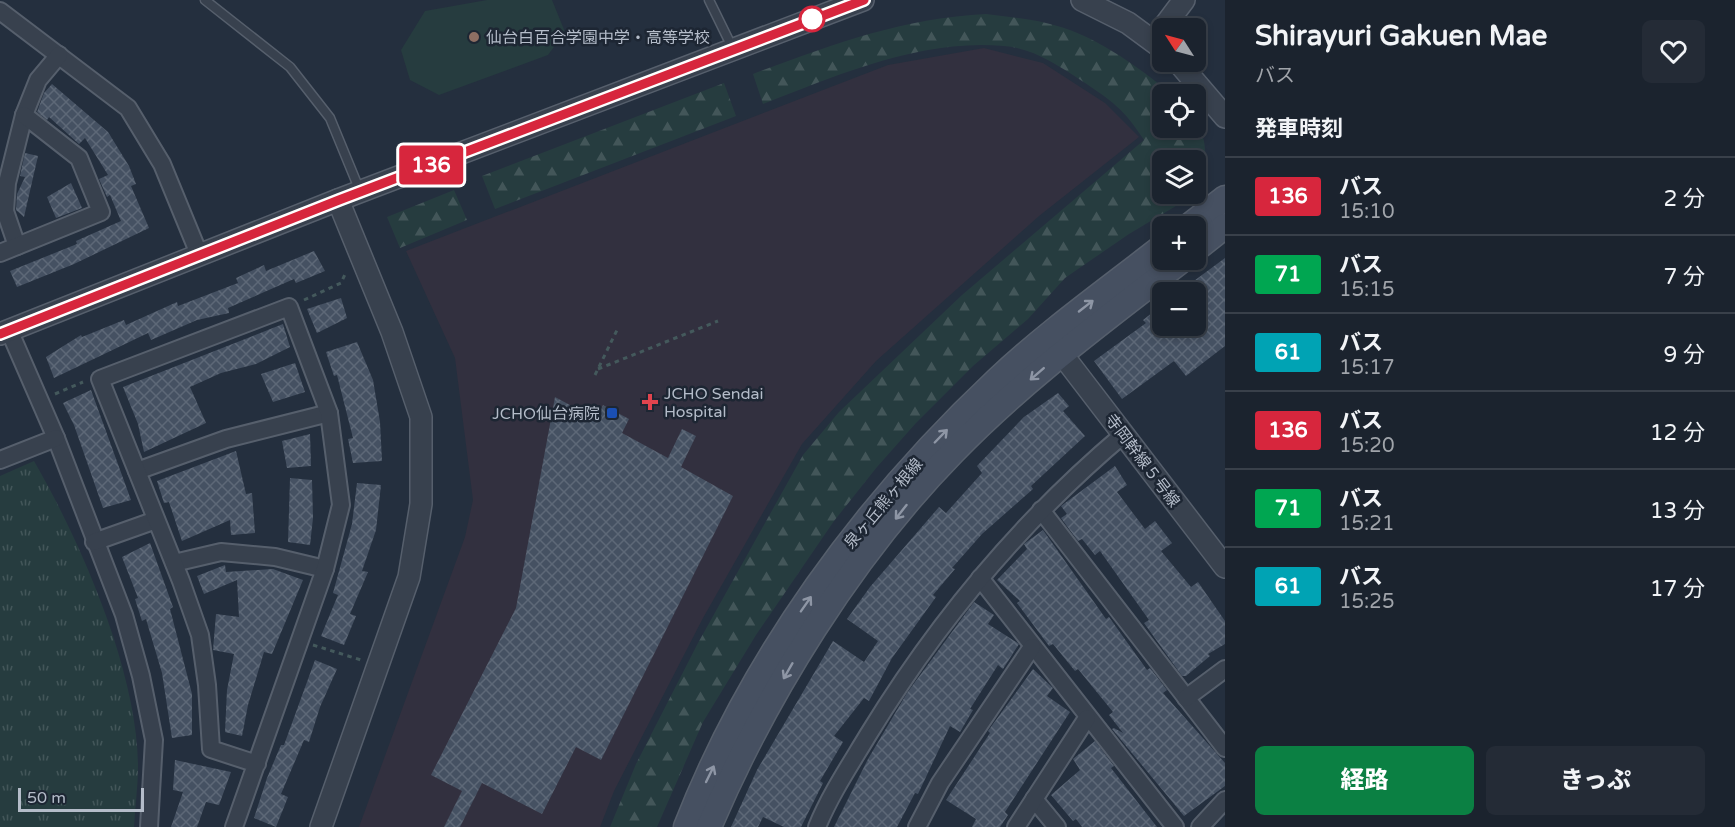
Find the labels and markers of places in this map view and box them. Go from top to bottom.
unlabelled marker [799,6,825,32]
place label: 仙台白百合学園中学・高等学校 [486,28,710,48]
marker: 仙台白百合学園中学・高等学校 [467,30,481,44]
place label: JCHO Sendai Hospital [664,384,764,422]
marker: JCHO Sendai Hospital [641,393,659,411]
place label: JCHO仙台病院 [492,404,600,424]
marker: JCHO仙台病院 [605,406,619,420]

